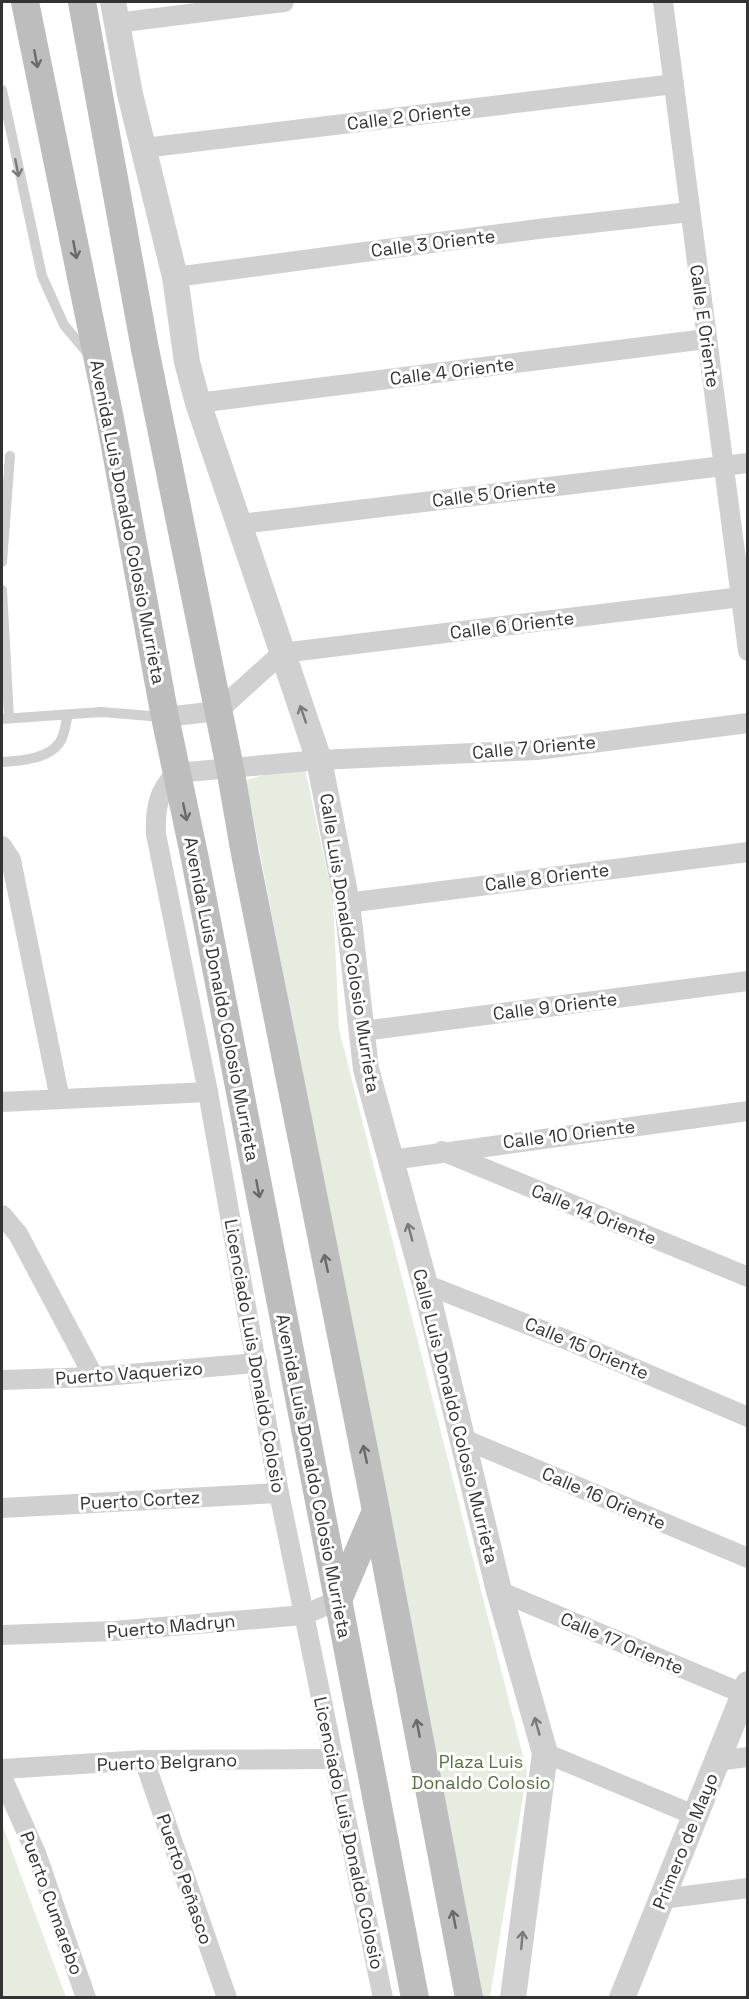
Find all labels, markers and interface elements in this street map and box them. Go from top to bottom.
one-way arrow [31,49,42,68]
street label: Calle 2 Oriente [346,97,472,135]
one-way arrow [12,157,23,177]
street label: Calle 3 Oriente [370,224,496,262]
one-way arrow [70,240,81,259]
street label: Calle E Oriente [685,263,725,389]
street label: Calle 4 Oriente [388,352,516,390]
street label: Avenida Luis Donaldo Colosio Murrieta [85,358,171,686]
street label: Calle 5 Oriente [431,474,557,512]
street label: Calle 6 Oriente [449,606,575,644]
one-way arrow [297,705,308,724]
street label: Calle 7 Oriente [471,730,597,764]
street label: Calle Luis Donaldo Colosio Murrieta [315,792,385,1094]
one-way arrow [180,802,191,822]
street label: Avenida Luis Donaldo Colosio Murrieta [179,835,265,1163]
street label: Calle 8 Oriente [483,858,611,896]
street label: Calle 9 Oriente [492,987,618,1025]
street label: Calle 10 Oriente [502,1114,636,1154]
street label: Calle 14 Oriente [528,1178,660,1250]
one-way arrow [253,1179,264,1199]
street label: Licenciado Luis Donaldo Colosio [220,1217,290,1495]
one-way arrow [404,1223,416,1242]
one-way arrow [320,1254,331,1273]
street label: Calle Luis Donaldo Colosio Murrieta [408,1266,504,1566]
street label: Avenida Luis Donaldo Colosio Murrieta [271,1312,357,1640]
street label: Calle 15 Oriente [522,1312,652,1384]
street label: Puerto Vaquerizo [54,1356,204,1390]
one-way arrow [359,1445,370,1464]
street label: Calle 16 Oriente [539,1462,669,1534]
street label: Puerto Cortez [79,1485,201,1515]
street label: Calle 17 Oriente [557,1607,687,1679]
street label: Puerto Madryn [106,1609,236,1643]
street label: Licenciado Luis Donaldo Colosio [309,1695,389,1971]
one-way arrow [531,1717,542,1736]
one-way arrow [412,1719,423,1738]
street label: Puerto Belgrano [96,1748,238,1776]
park label: Plaza Luis Donaldo Colosio [411,1750,551,1794]
street label: Primero de Mayo [647,1769,723,1913]
street label: Puerto Peñasco [152,1811,218,1947]
street label: Puerto Cumarebo [15,1828,89,1978]
one-way arrow [448,1910,459,1930]
one-way arrow [517,1930,528,1950]

